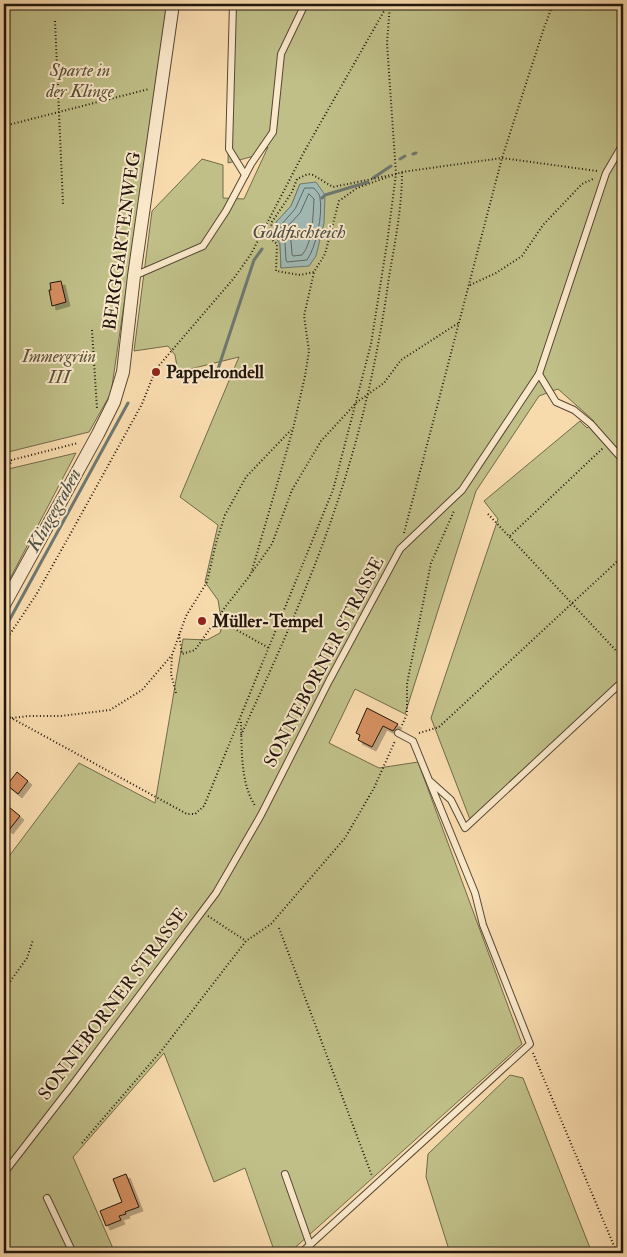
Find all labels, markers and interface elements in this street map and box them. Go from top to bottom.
park label: Sparte in der Klinge [45,59,115,103]
street label: BERGGARTENWEG [98,150,146,332]
water label: Goldfischteich [252,220,346,244]
park label: Immergrün III [21,345,96,389]
place label: Pappelrondell [166,361,264,384]
marker: Pappelrondell [150,366,162,378]
water label: Klingegraben [21,464,87,557]
street label: SONNEBORNER STRASSE [259,553,389,771]
place label: Müller-Tempel [211,610,324,633]
marker: Müller-Tempel [196,615,208,627]
street label: SONNEBORNER STRASSE [33,903,193,1105]

